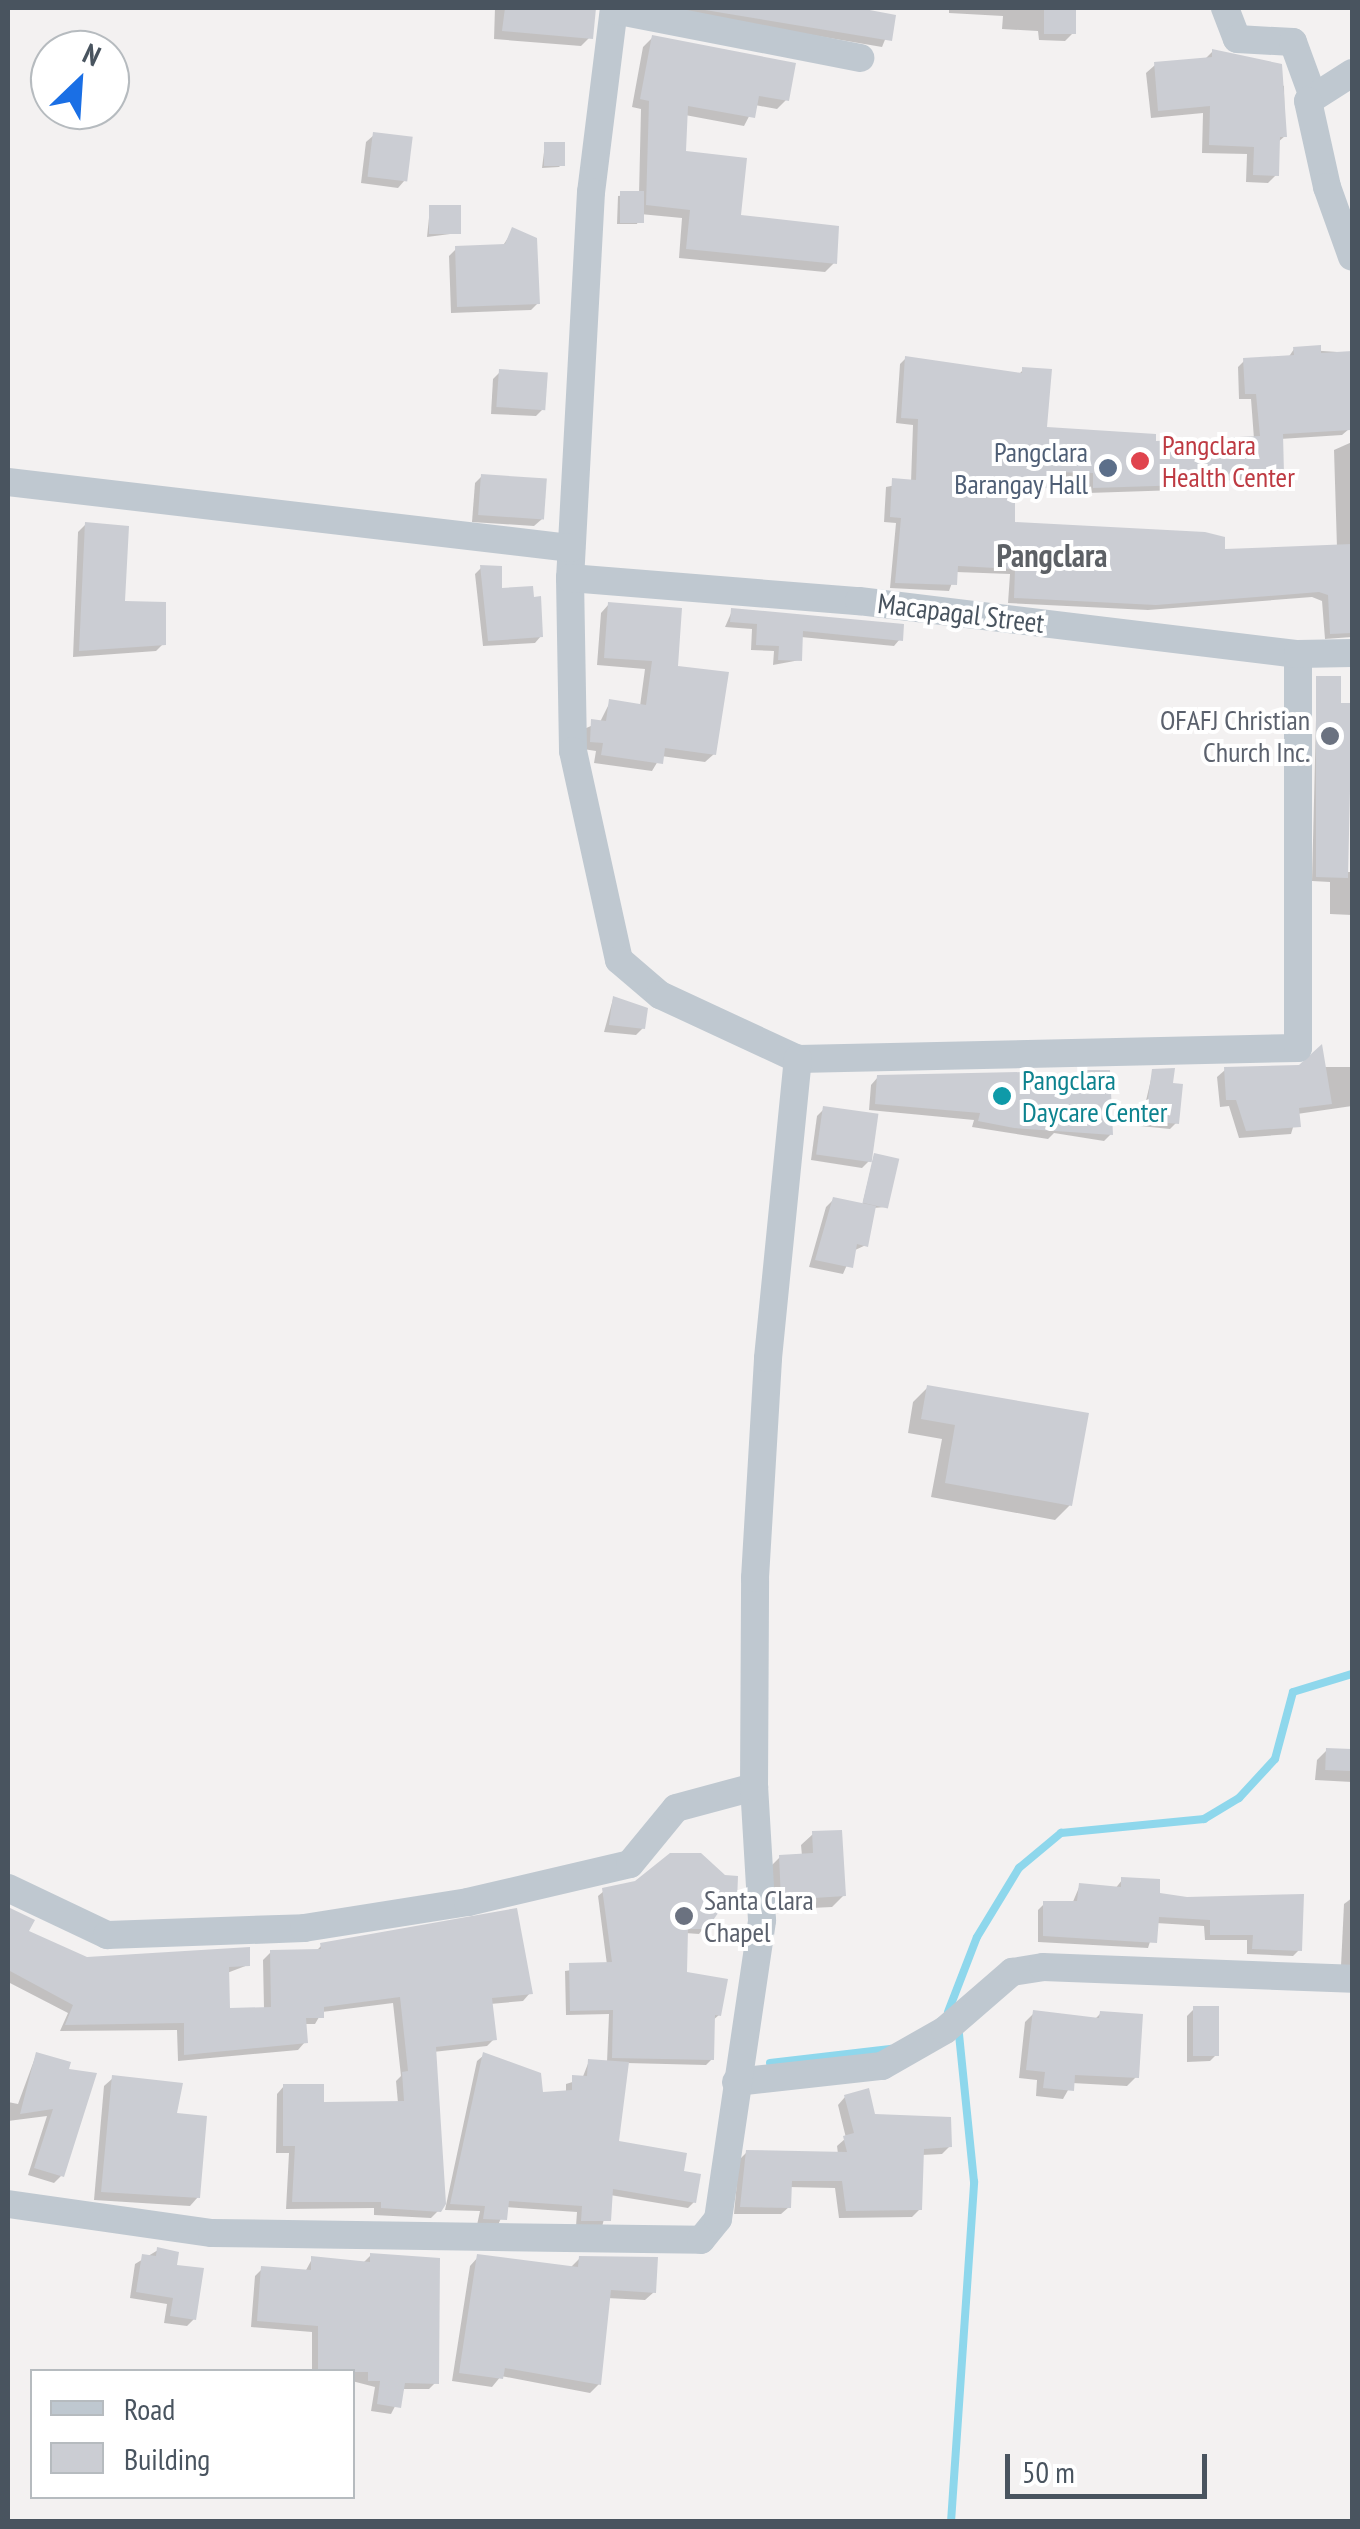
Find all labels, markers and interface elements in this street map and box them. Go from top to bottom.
north arrow [30,30,130,130]
text: N [77,34,107,74]
place label: Pangclara Health Center [1162,428,1295,494]
place label: Pangclara Barangay Hall [953,435,1088,501]
marker: Pangclara Health Center [1127,448,1153,474]
marker: Pangclara Barangay Hall [1097,457,1119,479]
district label: Pangclara [996,536,1108,574]
street label: Macapagal Street [876,586,1046,640]
place label: OFAFJ Christian Church Inc. [1160,703,1310,769]
marker: OFAFJ Christian Church Inc. [1319,725,1341,747]
place label: Pangclara Daycare Center [1022,1063,1167,1129]
marker: Pangclara Daycare Center [991,1085,1013,1107]
place label: Santa Clara Chapel [704,1883,814,1949]
marker: Santa Clara Chapel [673,1905,695,1927]
legend [30,2369,355,2499]
text: Road [124,2389,175,2428]
scale bar [1010,2434,1212,2496]
text: Building [124,2439,210,2478]
text: 50 m [1022,2452,1075,2491]

